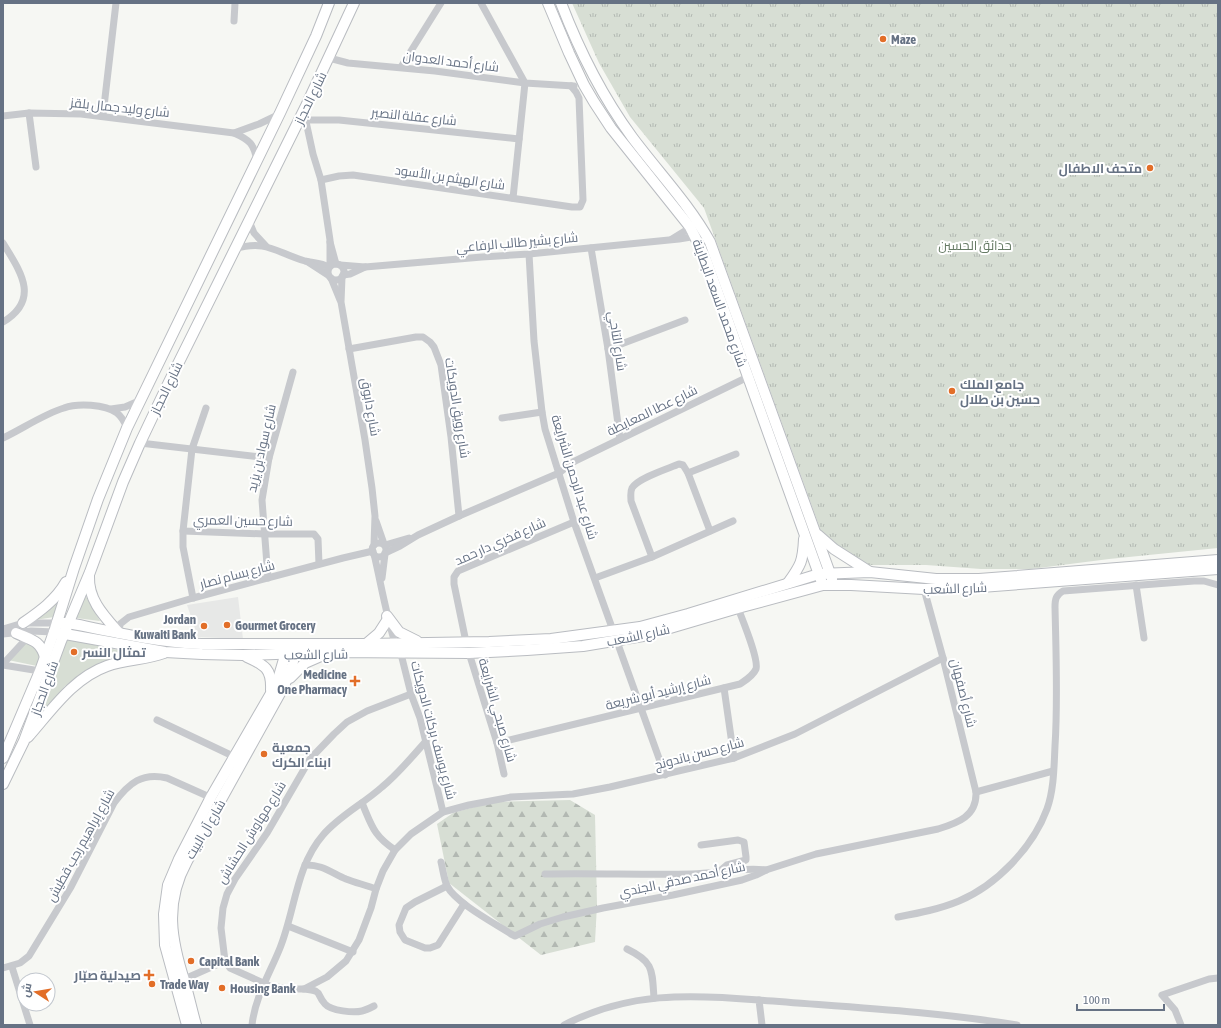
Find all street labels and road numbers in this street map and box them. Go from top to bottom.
street label: شارع أحمد العدوان [402,47,500,76]
street label: شارع الحجاز [291,69,331,128]
street label: شارع وليد جمال بلقز [68,95,171,121]
street label: شارع عقلة النصير [369,104,457,129]
street label: شارع الهيثم بن الأسود [393,162,506,195]
street label: شارع بشير طالب الرفاعي [455,230,579,258]
street label: شارع محمد السعد البطاينة [688,237,750,370]
street label: شارع التاجي [602,310,630,373]
street label: شارع رويق الدويكات [441,357,473,460]
street label: شارع الحجاز [147,359,187,418]
street label: شارع دابوق [357,377,383,438]
street label: شارع عطا المعايطة [605,382,700,440]
street label: شارع سواد بن يزيد [244,403,280,494]
street label: شارع عبد الرحمن الشرايعة [547,413,601,542]
street label: شارع حسين العمري [193,512,293,532]
street label: شارع فخري دار حمد [452,515,549,571]
street label: شارع بسام نصار [197,557,277,594]
street label: شارع الشعب [923,580,987,598]
street label: شارع الشعب [605,621,671,650]
street label: شارع الشعب [284,646,348,664]
street label: شارع صبحي الشرايعة [473,657,520,765]
street label: شارع أصفهان [947,657,980,729]
street label: شارع الحجاز [27,659,62,719]
street label: شارع يوسف بركات الدويكات [407,659,459,801]
street label: شارع إرشيد أبو شريعة [604,671,713,714]
street label: شارع حسن باندونج [653,734,746,774]
street label: شارع مهاوش الحشاش [214,778,290,887]
street label: شارع إبراهيم رجب قطيش [43,786,119,905]
street label: شارع آل البيت [182,797,229,862]
street label: شارع أحمد صدقي الجندي [617,858,747,903]

